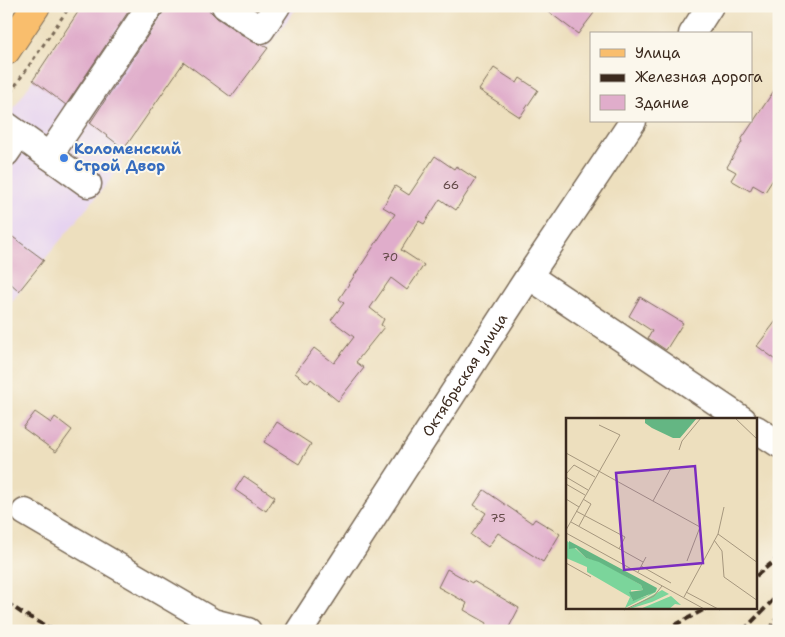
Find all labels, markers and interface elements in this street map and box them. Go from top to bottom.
legend [590,32,752,122]
text: Улица [635,43,681,63]
text: Железная дорога [635,67,763,87]
text: Здание [635,93,689,113]
place label: Коломенский Строй Двор [74,139,182,176]
marker: Коломенский Строй Двор [58,152,70,164]
house number: 66 [443,177,459,193]
house number: 70 [382,249,398,265]
street label: Октябрьская улица [418,309,512,440]
inset map [566,418,758,610]
house number: 75 [490,510,506,526]

